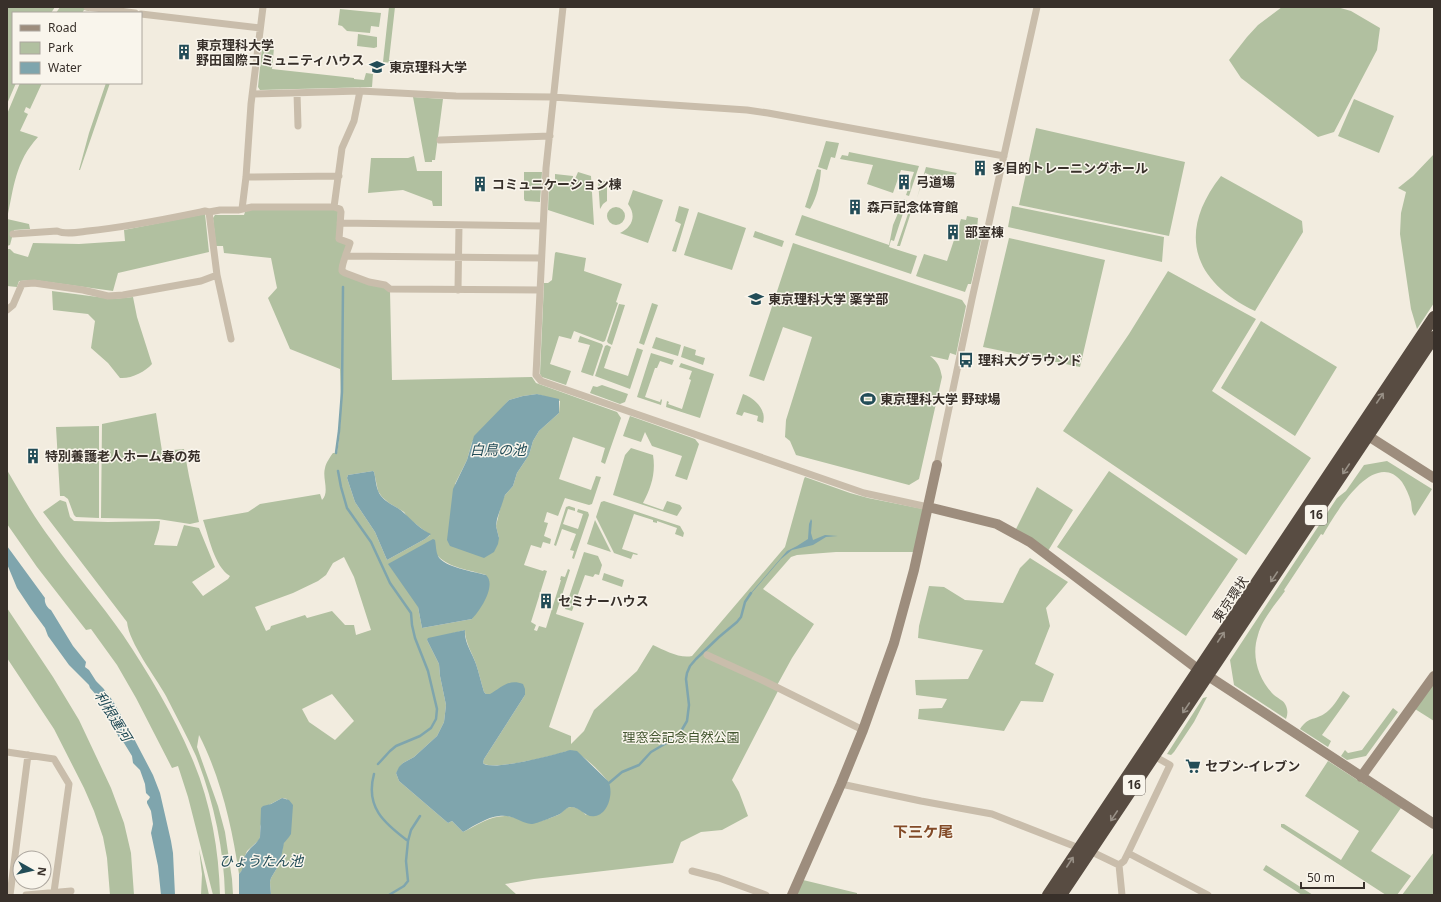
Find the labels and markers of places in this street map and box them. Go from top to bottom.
place label: 東京理科大学 野田国際コミュニティハウス [196,36,364,69]
building icon: 東京理科大学 野田国際コミュニティハウス [175,43,193,61]
school or university icon: 東京理科大学 [368,58,386,76]
place label: 東京理科大学 [389,58,467,76]
building icon: 多目的トレーニングホール [971,159,989,177]
place label: 多目的トレーニングホール [992,159,1148,177]
building icon: 弓道場 [895,173,913,191]
place label: 弓道場 [916,173,955,191]
building icon: コミュニケーション棟 [471,175,489,193]
place label: コミュニケーション棟 [492,175,622,193]
building icon: 森戸記念体育館 [846,198,864,216]
place label: 森戸記念体育館 [867,198,958,216]
building icon: 部室棟 [944,223,962,241]
place label: 部室棟 [965,223,1004,241]
school or university icon: 東京理科大学 薬学部 [747,290,765,308]
place label: 東京理科大学 薬学部 [768,290,888,308]
bus stop icon: 理科大グラウンド [957,351,975,369]
place label: 理科大グラウンド [978,351,1082,369]
sports icon: 東京理科大学 野球場 [859,390,877,408]
place label: 東京理科大学 野球場 [880,390,1000,408]
building icon: 特別養護老人ホーム春の苑 [24,447,42,465]
place label: 特別養護老人ホーム春の苑 [45,447,201,465]
building icon: セミナーハウス [537,592,555,610]
place label: セミナーハウス [558,592,649,610]
supermarket icon: セブン-イレブン [1184,757,1202,775]
place label: セブン-イレブン [1205,757,1300,775]

